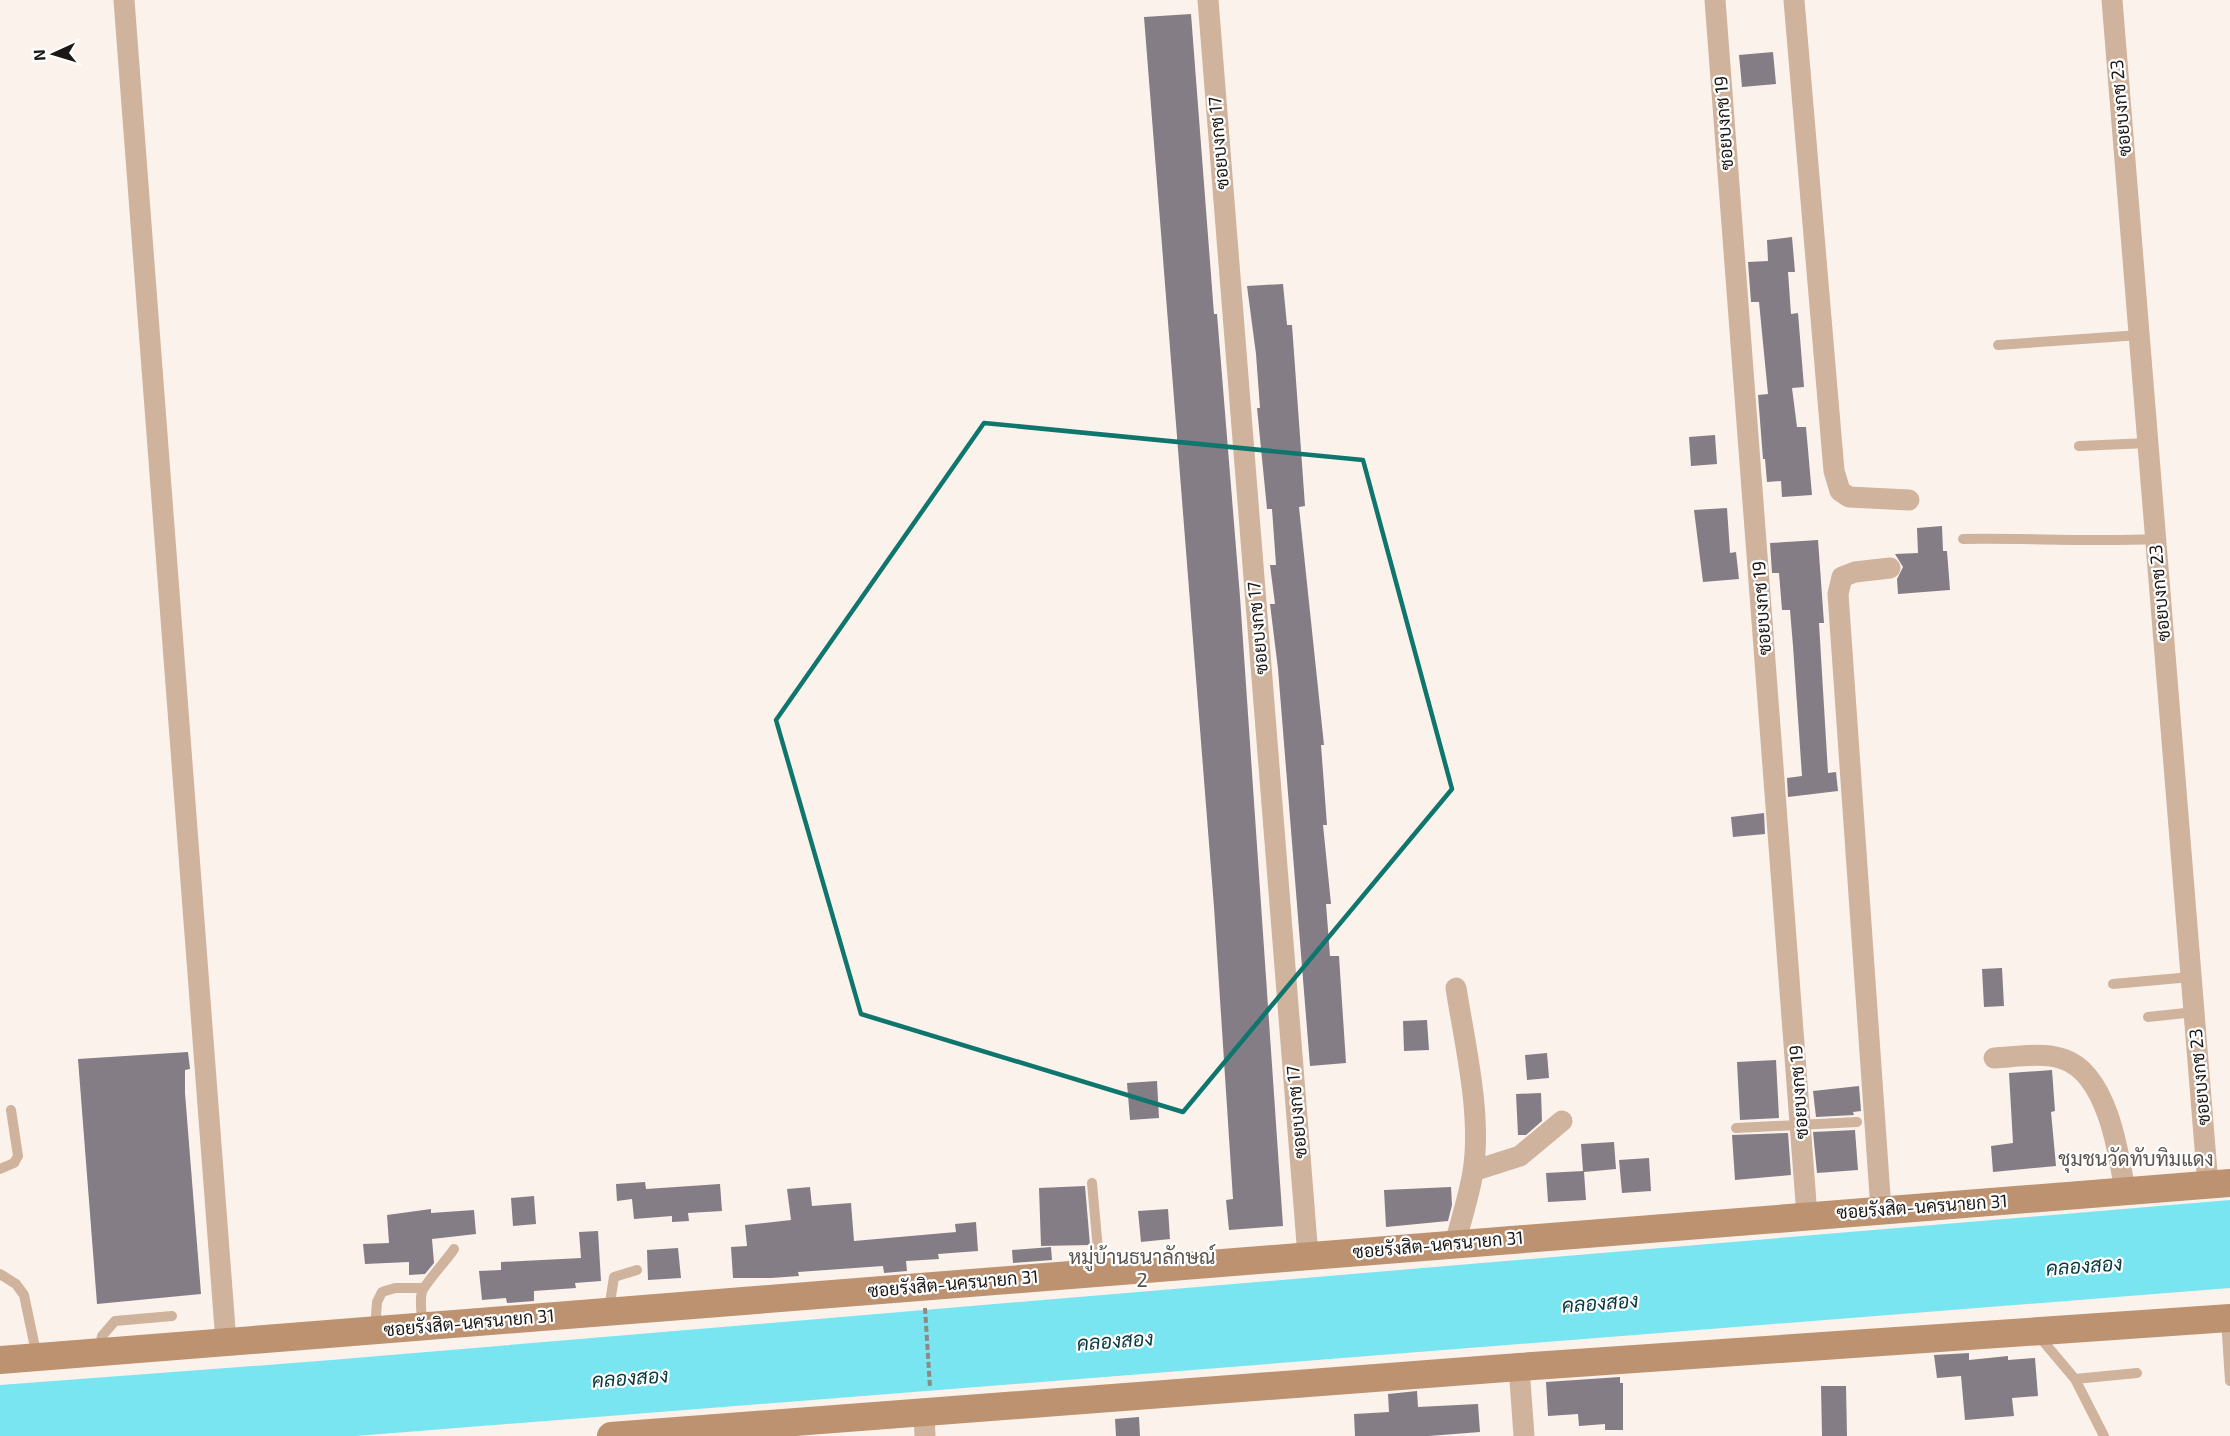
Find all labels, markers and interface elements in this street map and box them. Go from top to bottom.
north arrow [24,24,84,84]
text: N [29,49,48,62]
street label: ซอยบงกช 23 [2105,59,2135,157]
street label: ซอยบงกช 19 [1709,75,1737,171]
street label: ซอยบงกช 17 [1203,96,1233,191]
street label: ซอยบงกช 23 [2144,544,2174,642]
street label: ซอยบงกช 19 [1747,560,1775,656]
street label: ซอยบงกช 17 [1242,581,1272,676]
street label: ซอยบงกช 23 [2184,1028,2214,1126]
street label: ซอยบงกช 19 [1784,1044,1812,1140]
street label: ซอยบงกช 17 [1281,1065,1311,1160]
district label: ชุมชนวัดทับทิมแดง [2058,1146,2214,1173]
street label: ซอยรังสิต-นครนายก 31 [1836,1189,2008,1223]
street label: ซอยรังสิต-นครนายก 31 [1352,1226,1524,1262]
district label: หมู่บ้านธนาลักษณ์ 2 [1069,1243,1215,1291]
water label: คลองสอง [2045,1250,2123,1280]
street label: ซอยรังสิต-นครนายก 31 [867,1265,1039,1301]
water label: คลองสอง [1561,1287,1639,1317]
street label: ซอยรังสิต-นครนายก 31 [383,1304,555,1340]
water label: คลองสอง [1076,1325,1154,1355]
water label: คลองสอง [591,1362,669,1392]

